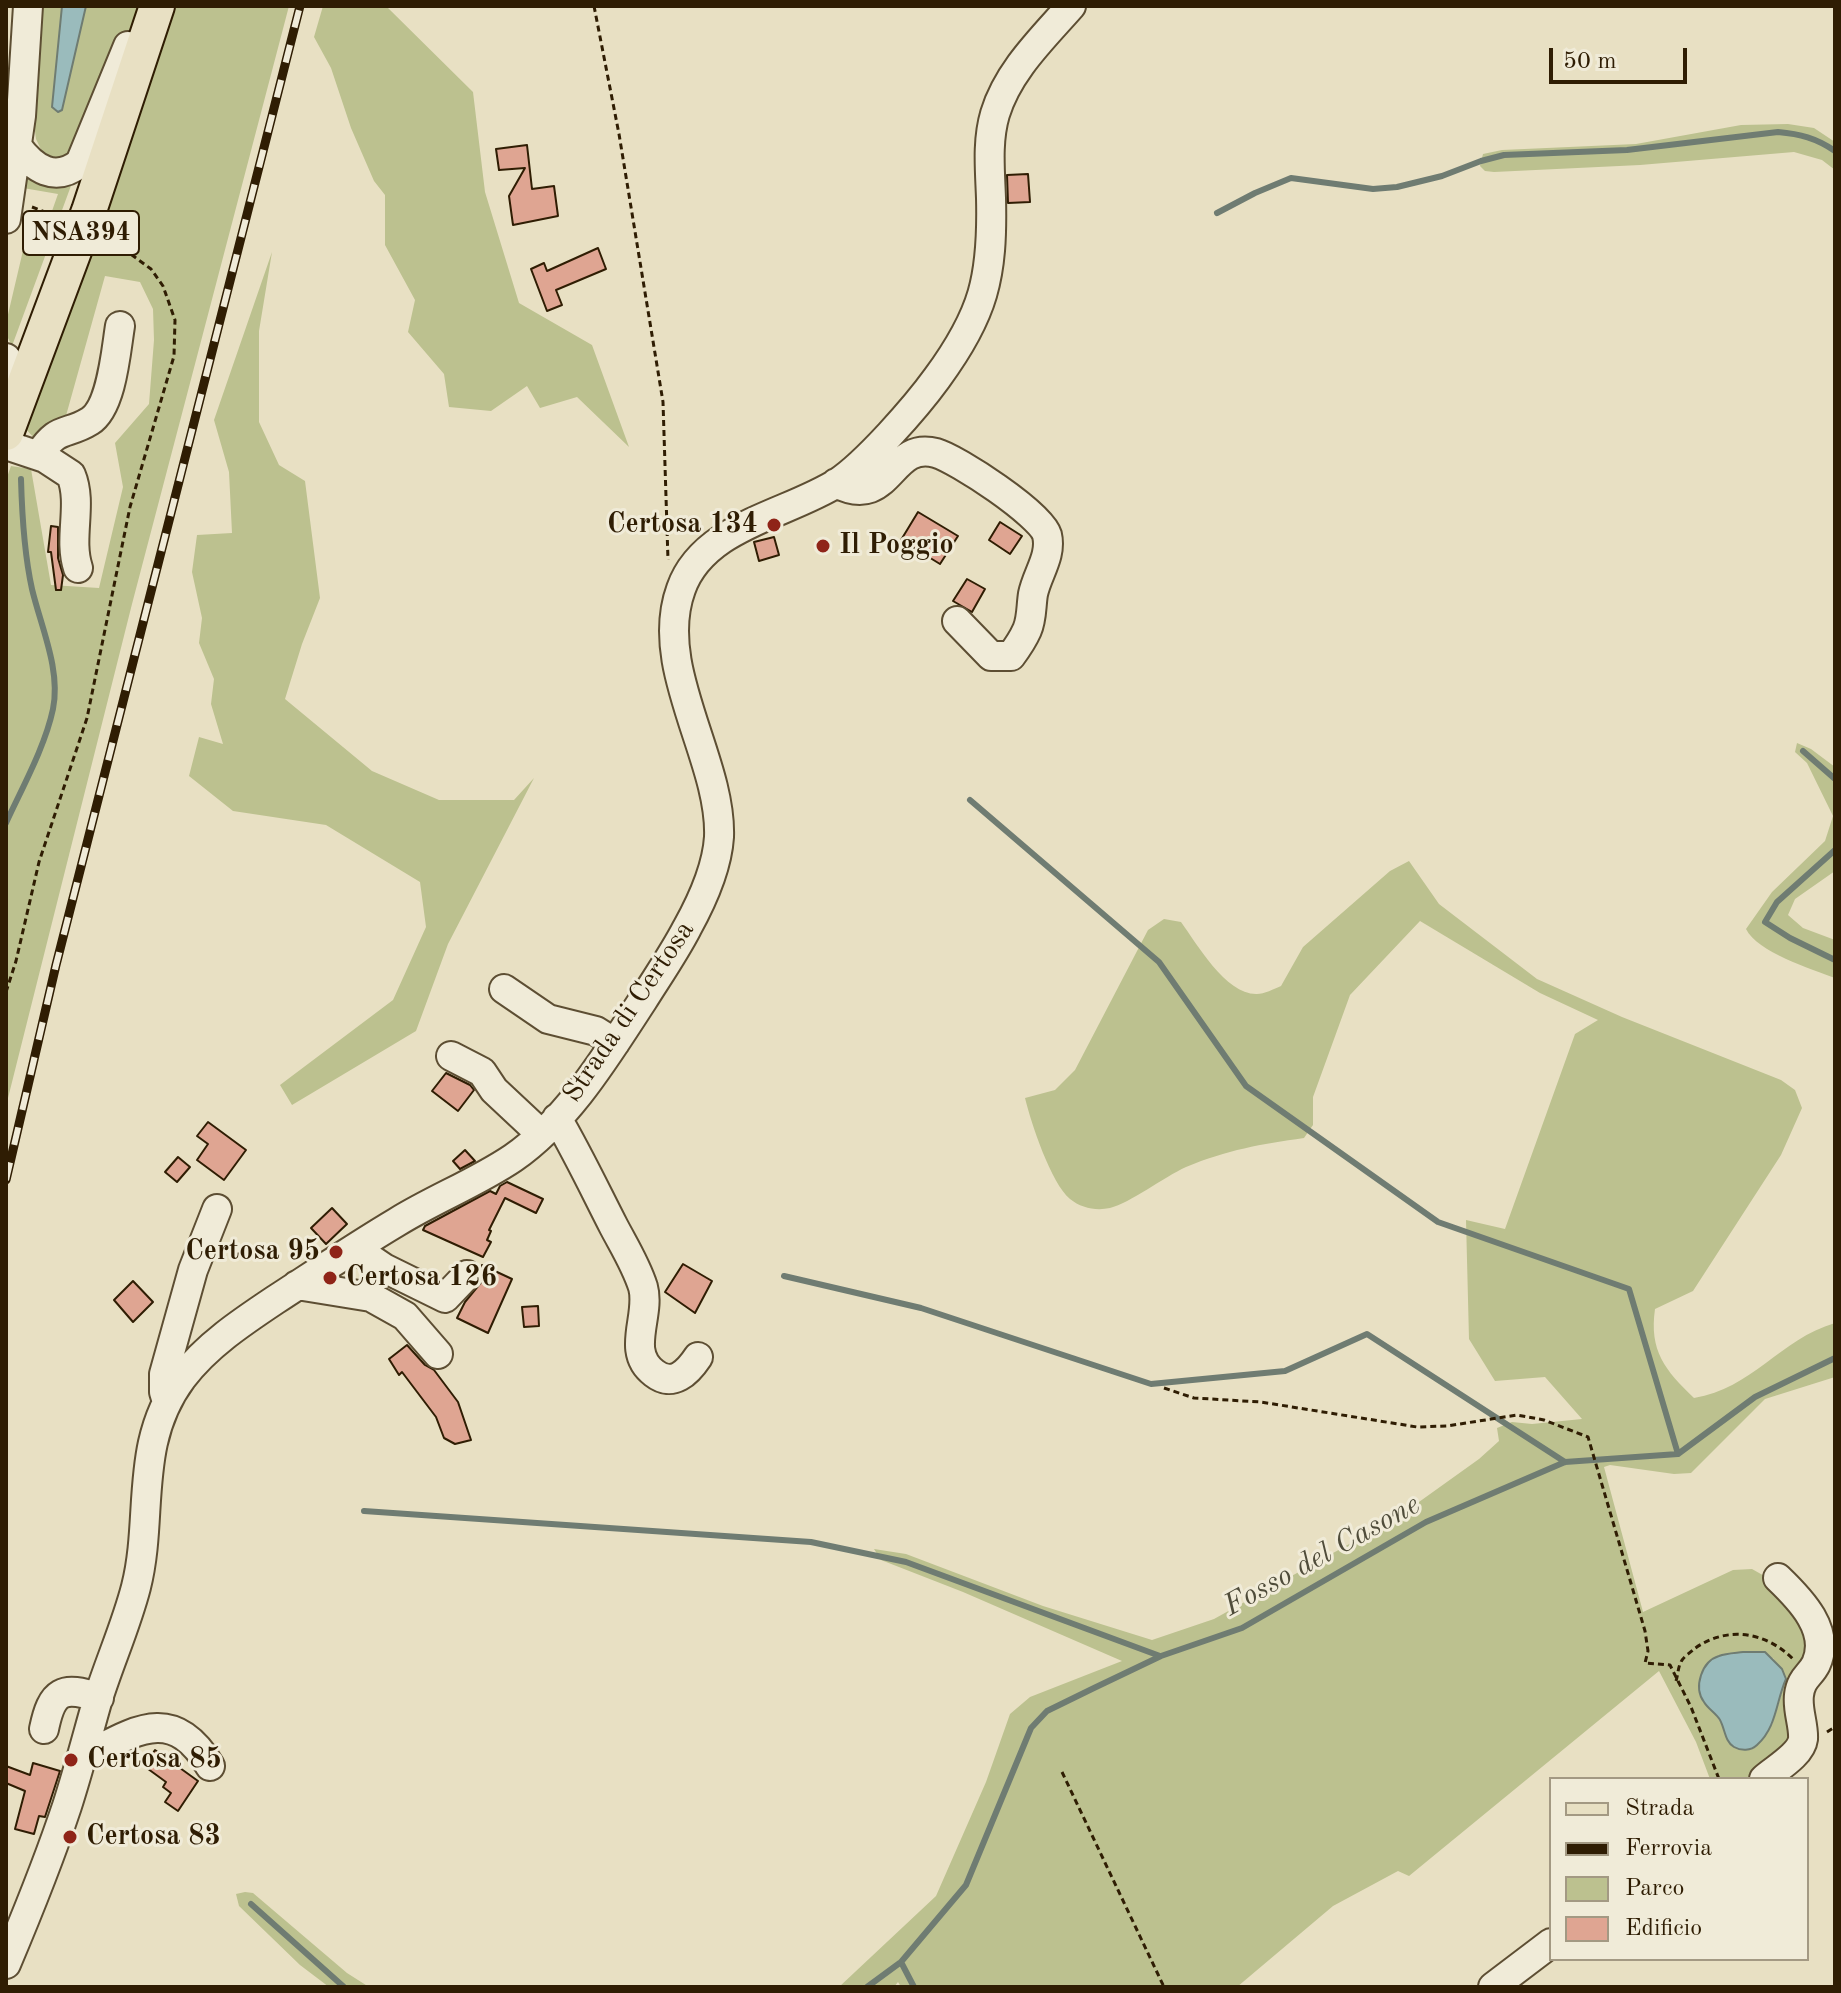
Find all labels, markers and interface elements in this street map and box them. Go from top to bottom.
scale bar [1553,32,1691,82]
text: 50 m [1563,50,1617,74]
road number: NSA394 [23,211,139,255]
place label: Certosa 134 [607,508,758,542]
marker: Certosa 134 [765,516,783,534]
place label: Il Poggio [839,529,954,563]
marker: Il Poggio [814,537,832,555]
street label: Strada di Certosa [556,915,702,1109]
place label: Certosa 95 [185,1235,320,1269]
marker: Certosa 95 [327,1243,345,1261]
place label: Certosa 126 [346,1261,497,1295]
marker: Certosa 126 [321,1269,339,1287]
water label: Fosso del Casone [1217,1487,1427,1625]
place label: Certosa 85 [87,1743,222,1777]
marker: Certosa 85 [62,1751,80,1769]
legend [1549,1777,1809,1961]
text: Strada [1625,1797,1694,1821]
place label: Certosa 83 [86,1820,221,1854]
marker: Certosa 83 [61,1828,79,1846]
text: Ferrovia [1625,1837,1712,1861]
text: Parco [1625,1877,1684,1901]
text: Edificio [1625,1917,1702,1941]

